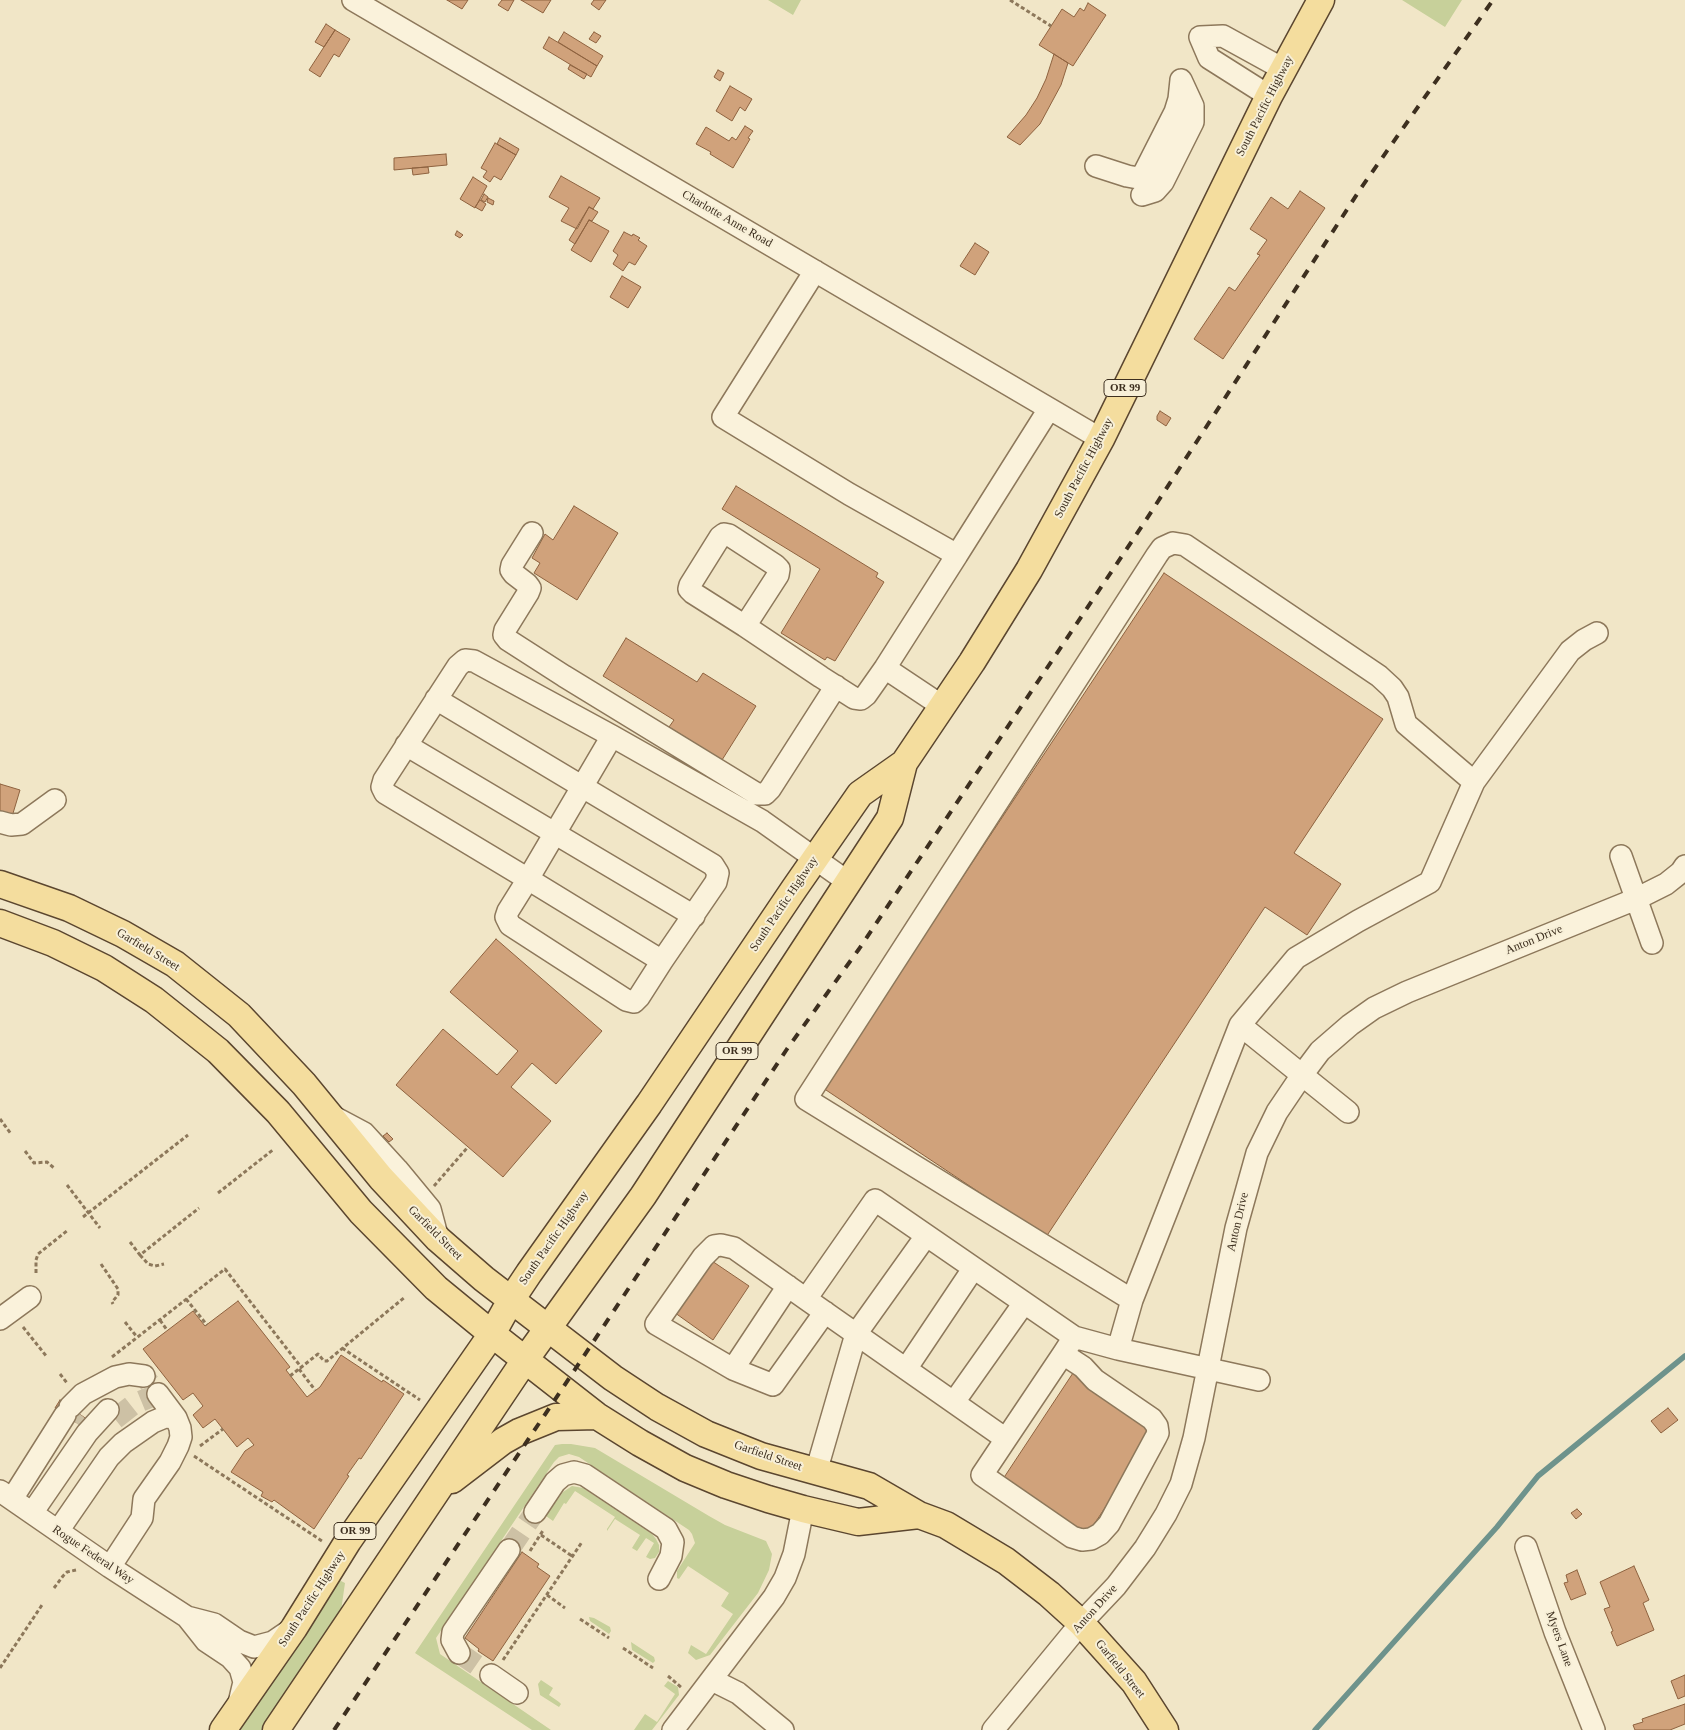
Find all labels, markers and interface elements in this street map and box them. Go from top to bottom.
street label: South Pacific Highway [1233,53,1297,159]
street label: Charlotte Anne Road [679,187,775,251]
road number: OR 99 [1104,379,1146,396]
street label: South Pacific Highway [1052,415,1116,521]
street label: South Pacific Highway [747,854,821,954]
street label: Anton Drive [1503,922,1565,958]
street label: Garfield Street [114,926,182,974]
road number: OR 99 [716,1042,758,1060]
street label: South Pacific Highway [516,1188,592,1288]
street label: Anton Drive [1224,1191,1252,1253]
street label: Garfield Street [405,1203,465,1263]
street label: Garfield Street [732,1438,804,1474]
street label: Rogue Federal Way [50,1522,136,1588]
road number: OR 99 [334,1522,376,1540]
street label: South Pacific Highway [276,1548,348,1650]
street label: Anton Drive [1069,1582,1121,1636]
street label: Myers Lane [1542,1609,1576,1669]
street label: Garfield Street [1092,1637,1148,1701]

